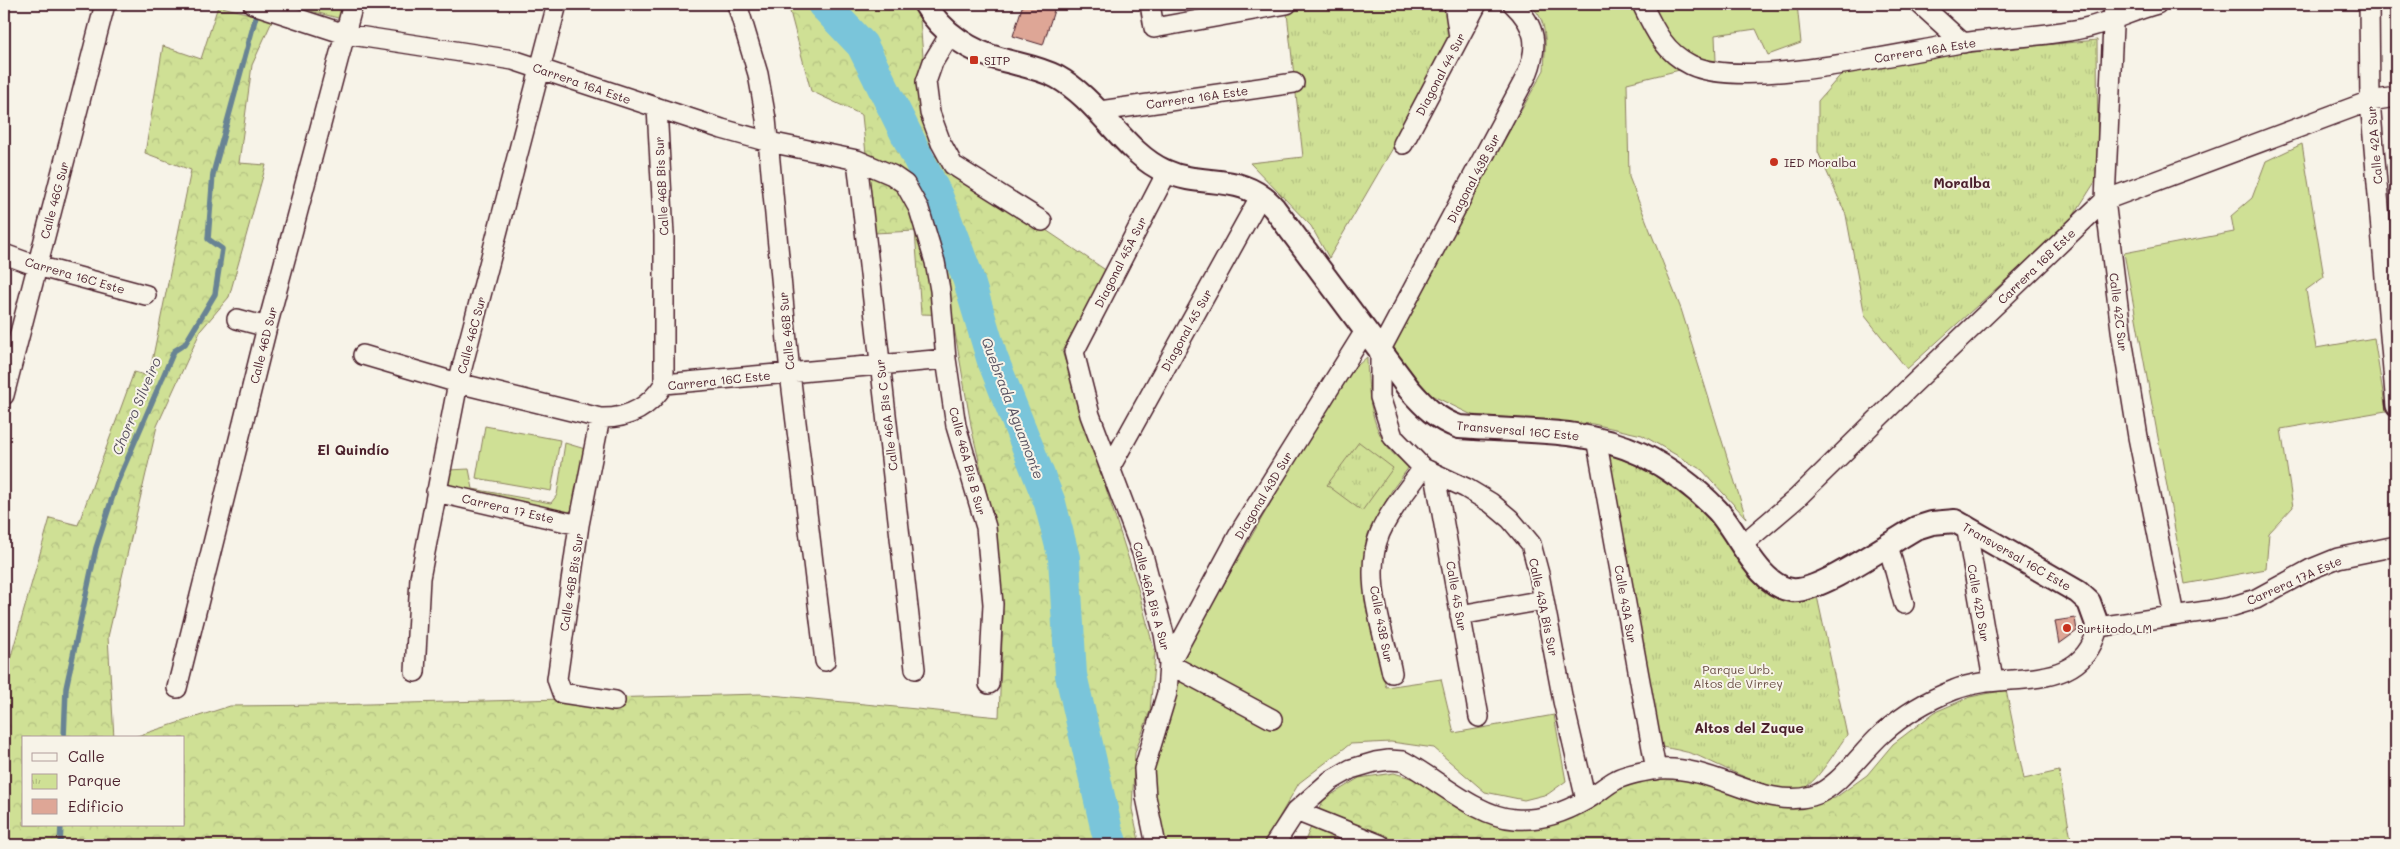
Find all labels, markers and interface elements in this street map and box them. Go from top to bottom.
street label: Diagonal 44 Sur [1411,30,1469,118]
street label: Carrera 16A Este [1873,34,1977,66]
place label: SITP [984,52,1010,68]
marker: SITP [968,54,980,66]
street label: Carrera 16A Este [531,59,633,107]
street label: Carrera 16A Este [1145,82,1249,112]
street label: Calle 42A Sur [2363,105,2385,185]
street label: Diagonal 43B Sur [1443,130,1503,226]
street label: Calle 46B Bis Sur [650,136,672,236]
place label: IED Moralba [1784,154,1857,170]
marker: IED Moralba [1768,156,1780,168]
street label: Calle 46G Sur [36,159,72,241]
district label: Moralba [1934,173,1991,192]
street label: Diagonal 45A Sur [1090,214,1150,310]
street label: Carrera 16B Este [1994,225,2078,307]
street label: Carrera 16C Este [23,253,127,297]
street label: Calle 42C Sur [2106,272,2132,352]
street label: Diagonal 45 Sur [1157,286,1215,374]
street label: Calle 46B Sur [775,291,797,371]
street label: Calle 46C Sur [453,295,489,375]
street label: Calle 46D Sur [246,305,280,385]
water label: Quebrada Aguamonte [977,334,1049,482]
water label: Chorro Silveiro [107,354,165,458]
street label: Calle 46A Bis C Sur [871,358,901,472]
street label: Carrera 16C Este [667,367,771,393]
street label: Calle 46A Bis B Sur [946,405,990,517]
street label: Transversal 16C Este [1456,417,1580,443]
district label: El Quindío [317,440,390,459]
street label: Diagonal 43D Sur [1230,448,1296,542]
street label: Carrera 17 Este [460,490,556,526]
street label: Transversal 16C Este [1960,518,2074,594]
street label: Calle 46B Bis Sur [555,532,587,632]
street label: Calle 46A Bis A Sur [1130,540,1174,652]
street label: Carrera 17A Este [2244,552,2344,608]
street label: Calle 43A Bis Sur [1526,557,1562,657]
street label: Calle 45 Sur [1443,560,1471,632]
street label: Calle 42D Sur [1964,563,1994,643]
street label: Calle 43A Sur [1611,564,1641,644]
street label: Calle 43B Sur [1367,584,1397,664]
place label: Surtitodo LM [2077,620,2152,636]
marker: Surtitodo LM [2061,622,2073,634]
park label: Parque Urb. Altos de Virrey [1693,661,1783,691]
district label: Altos del Zuque [1694,718,1804,737]
legend [22,736,185,826]
text: Calle [68,746,105,766]
text: Parque [68,770,121,790]
text: Edificio [68,796,124,816]

